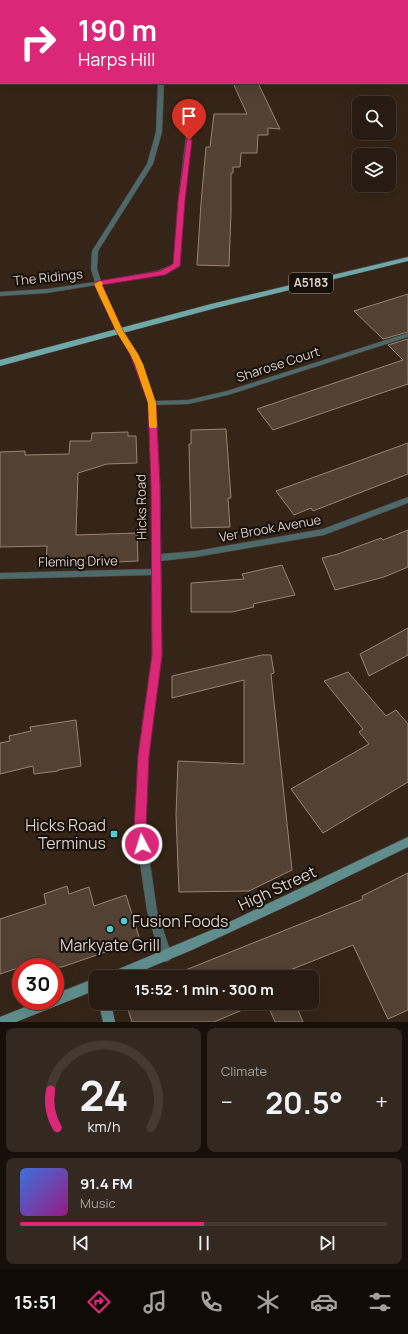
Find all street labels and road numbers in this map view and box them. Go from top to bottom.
street label: The Ridings [12,264,84,290]
road number: A5183 [289,273,333,293]
street label: Sharose Court [234,342,322,386]
street label: Hicks Road [131,474,151,540]
street label: Ver Brook Avenue [218,510,323,546]
street label: Fleming Drive [38,551,118,571]
street label: High Street [234,860,320,916]

